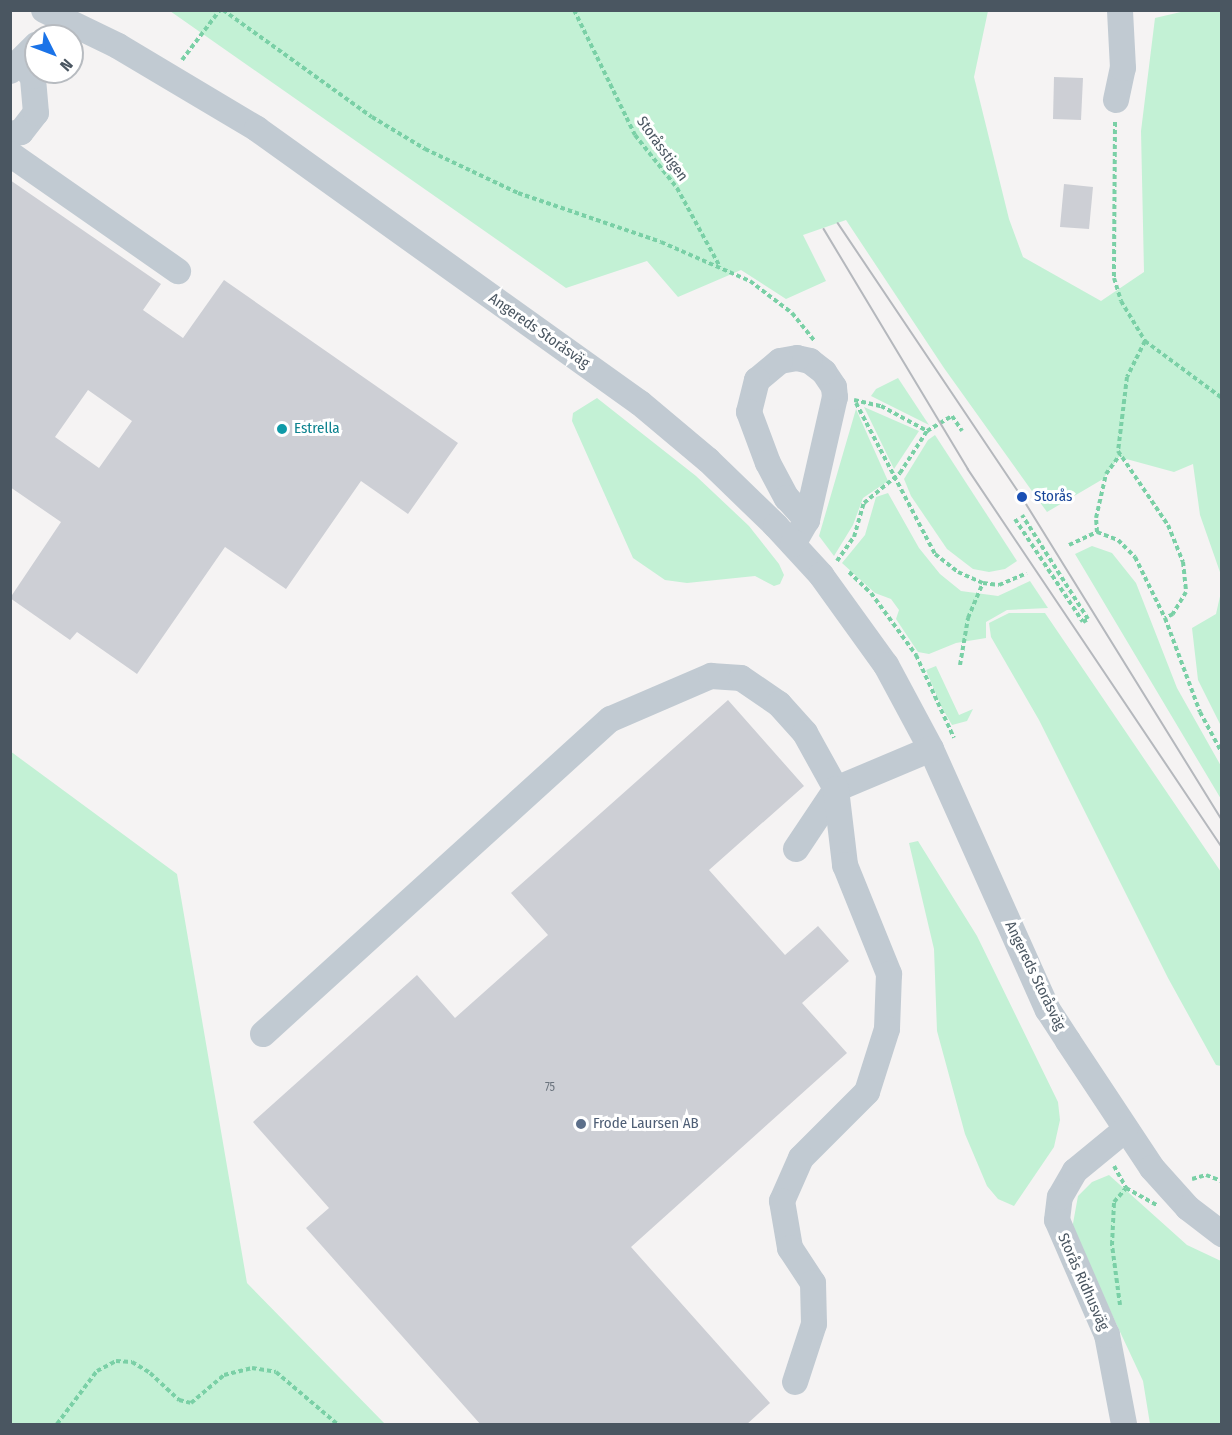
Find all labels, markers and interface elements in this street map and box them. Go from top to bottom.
north arrow [24,24,84,84]
text: N [56,55,77,75]
street label: Storåsstigen [633,113,691,185]
street label: Angereds Storåsväg [485,289,593,373]
place label: Estrella [294,420,340,438]
marker: Estrella [275,422,289,436]
place label: Storås [1034,488,1072,506]
marker: Storås [1015,490,1029,504]
street label: Angereds Storåsväg [1001,919,1069,1033]
house number: 75 [545,1081,555,1095]
place label: Frode Laursen AB [593,1115,699,1133]
marker: Frode Laursen AB [574,1117,588,1131]
street label: Storås Ridhusväg [1054,1231,1112,1333]

